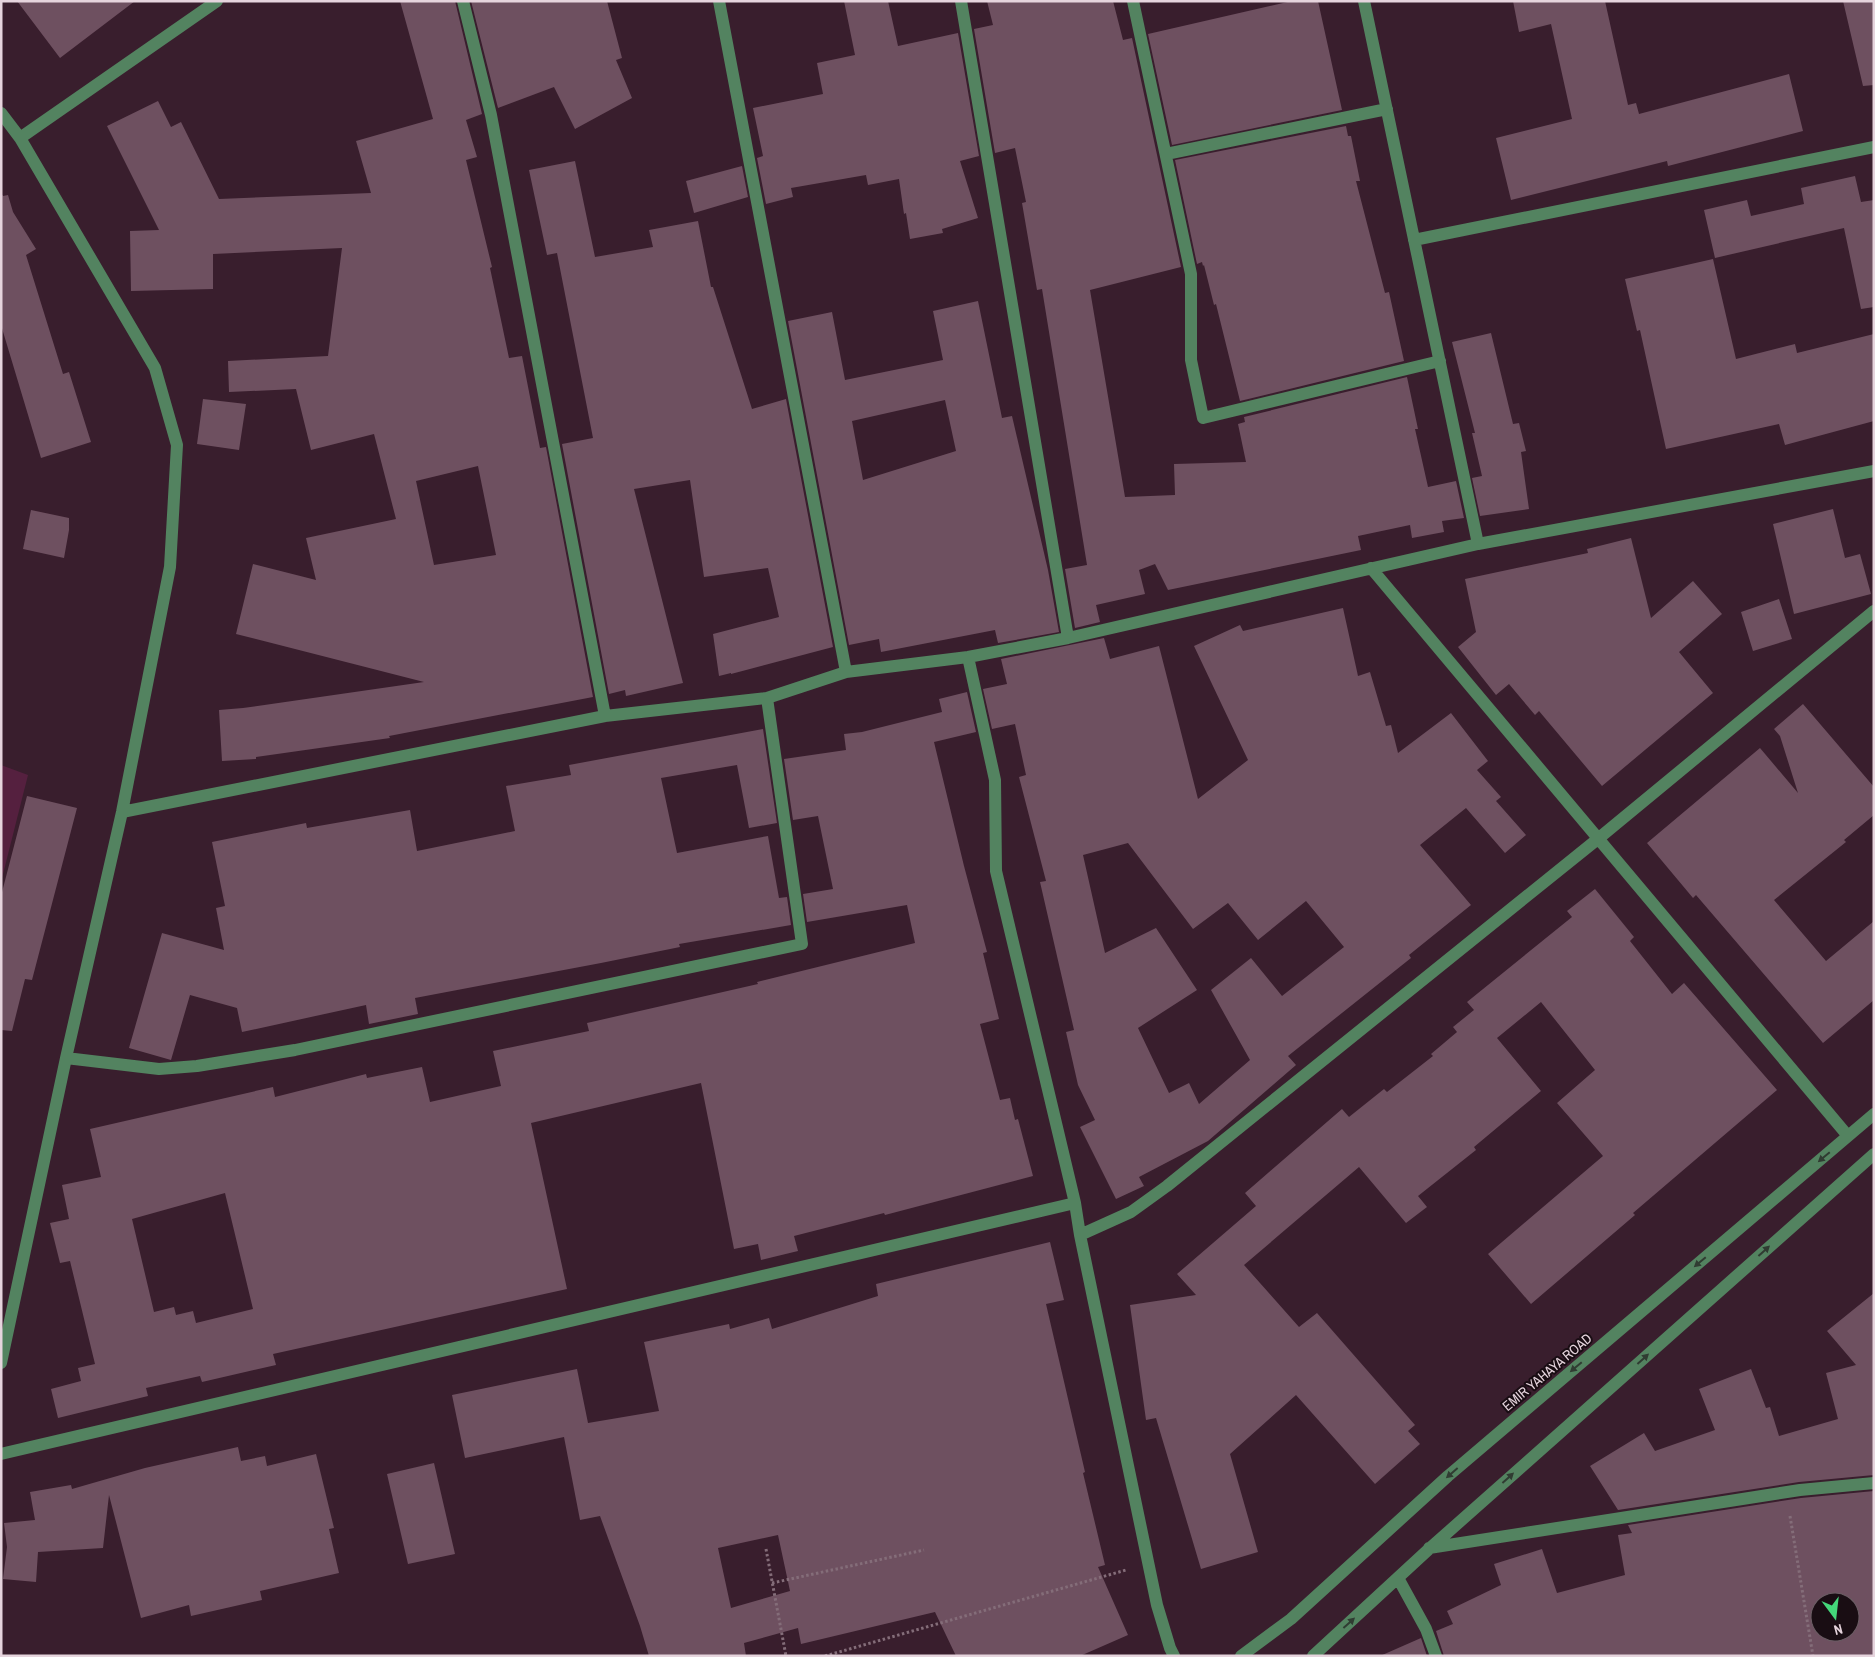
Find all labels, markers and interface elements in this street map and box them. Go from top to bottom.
one-way arrow [1817,1151,1830,1162]
one-way arrow [1758,1245,1770,1257]
one-way arrow [1694,1256,1706,1268]
street label: EMIR YAHAYA ROAD [1499,1329,1595,1415]
one-way arrow [1636,1353,1648,1365]
one-way arrow [1570,1362,1583,1373]
one-way arrow [1446,1467,1459,1478]
one-way arrow [1502,1473,1514,1484]
north arrow [1810,1592,1860,1642]
one-way arrow [1343,1617,1355,1629]
text: N [1832,1620,1845,1639]

